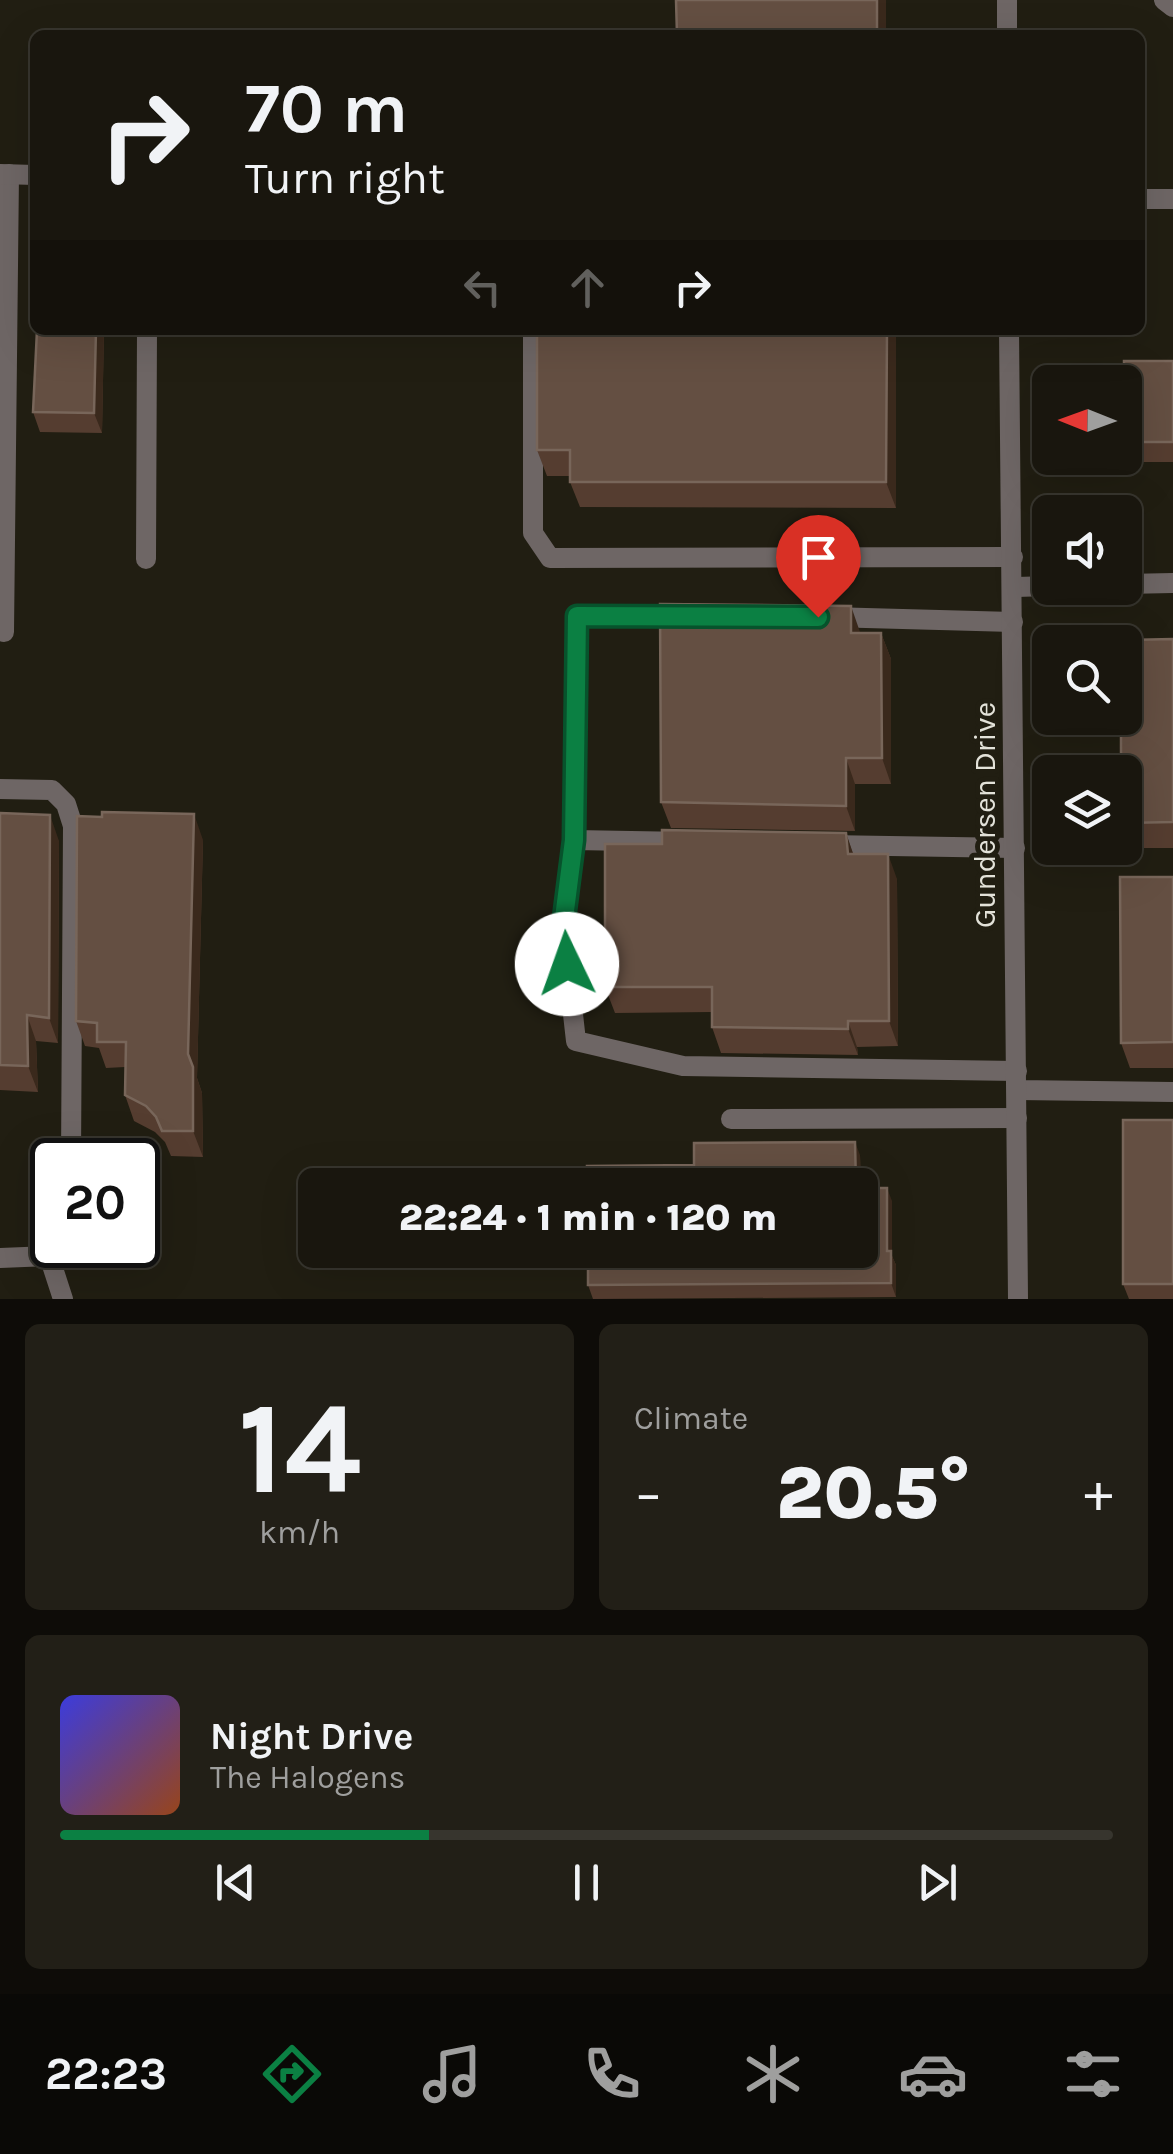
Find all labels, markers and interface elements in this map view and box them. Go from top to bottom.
text: 70 m [245,68,408,150]
icon: right [80,70,210,200]
text: Turn right [245,152,445,204]
icon: left [455,260,510,315]
icon: ahead [560,260,615,315]
icon: right [665,260,720,315]
north arrow [1032,365,1142,475]
map controls [1032,365,1142,865]
button: sound [1032,495,1142,605]
pin [776,515,861,618]
icon: arrive [791,530,846,585]
button: search [1032,625,1142,735]
street label: Gundersen Drive [967,702,1003,928]
button: layers [1032,755,1142,865]
position arrow [515,912,619,1016]
speed limit sign: 20 [30,1138,160,1268]
text: 22:24 · 1 min · 120 m [399,1195,777,1240]
text: 14 [238,1373,361,1525]
text: Climate [634,1400,748,1437]
text: 20.5° [776,1449,971,1537]
text: − [634,1461,663,1525]
text: + [1084,1461,1113,1525]
text: km/h [259,1514,340,1551]
text: Night Drive [210,1714,413,1759]
text: The Halogens [210,1759,405,1796]
icon: previous [208,1855,263,1910]
icon: pause [559,1855,614,1910]
icon: next [910,1855,965,1910]
icon: directions [257,2039,327,2109]
icon: music [417,2039,487,2109]
icon: phone [577,2039,647,2109]
icon: climate [738,2039,808,2109]
icon: car [898,2039,968,2109]
icon: filters [1058,2039,1128,2109]
text: 22:23 [45,2048,167,2100]

